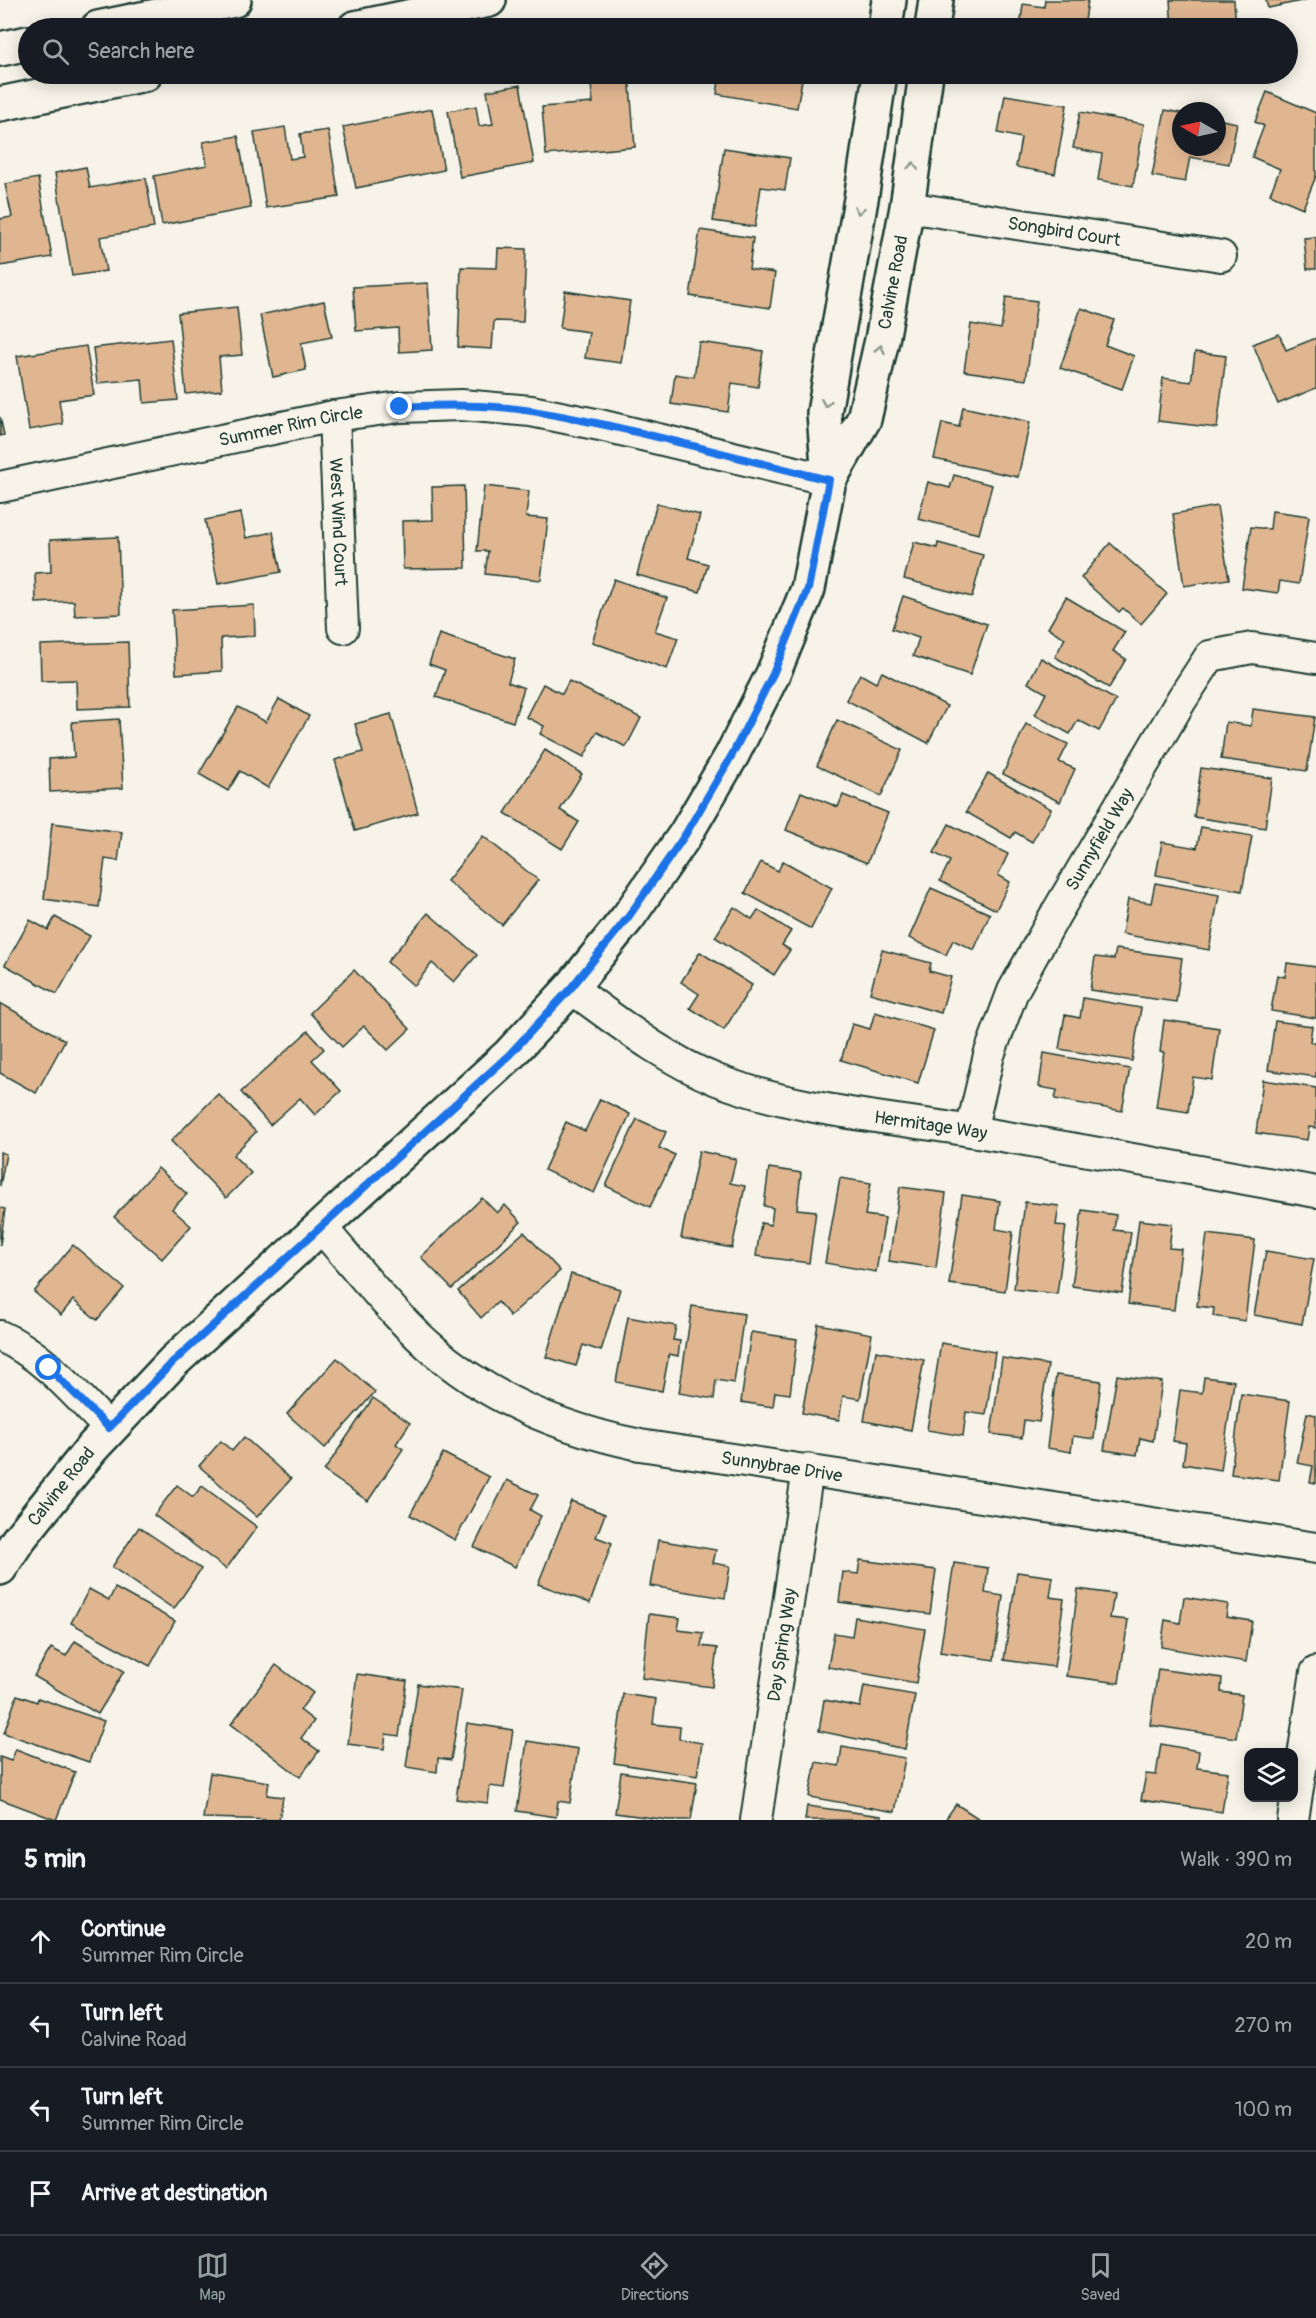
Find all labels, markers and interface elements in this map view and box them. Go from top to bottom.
search box [18,18,1298,84]
icon: search [39,35,72,68]
text: Search here [87,37,194,65]
north arrow [1172,102,1226,156]
one-way arrow [906,162,918,171]
one-way arrow [854,206,866,215]
street label: Songbird Court [1006,211,1123,252]
street label: Calvine Road [873,233,913,331]
one-way arrow [873,344,886,354]
route end [386,393,412,419]
one-way arrow [820,397,833,407]
street label: Summer Rim Circle [217,401,364,452]
street label: West Wind Court [324,457,353,587]
street label: Sunnyfield Way [1060,784,1139,895]
street label: Hermitage Way [873,1105,989,1145]
route start [35,1354,61,1380]
street label: Calvine Road [22,1442,100,1531]
street label: Sunnybrae Drive [720,1446,844,1487]
street label: Day Spring Way [762,1586,802,1703]
map controls [1244,1748,1298,1802]
button: layers [1244,1748,1298,1802]
text: 5 min [24,1843,86,1875]
text: Walk · 390 m [1180,1847,1292,1872]
text: Continue [81,1915,165,1943]
icon: ahead [24,1925,57,1958]
text: 20 m [1245,1929,1292,1954]
text: Summer Rim Circle [81,1943,244,1968]
text: Turn left [81,1999,163,2027]
icon: left [24,2009,57,2042]
text: 270 m [1234,2013,1292,2038]
text: Calvine Road [81,2027,187,2052]
text: Turn left [81,2083,163,2111]
icon: left [24,2093,57,2126]
text: 100 m [1235,2097,1292,2122]
text: Summer Rim Circle [81,2111,244,2136]
icon: arrive [24,2177,57,2210]
text: Arrive at destination [81,2179,267,2207]
tab: Map [196,2249,229,2305]
tab: Directions [621,2249,689,2305]
tab: Saved [1080,2249,1120,2305]

